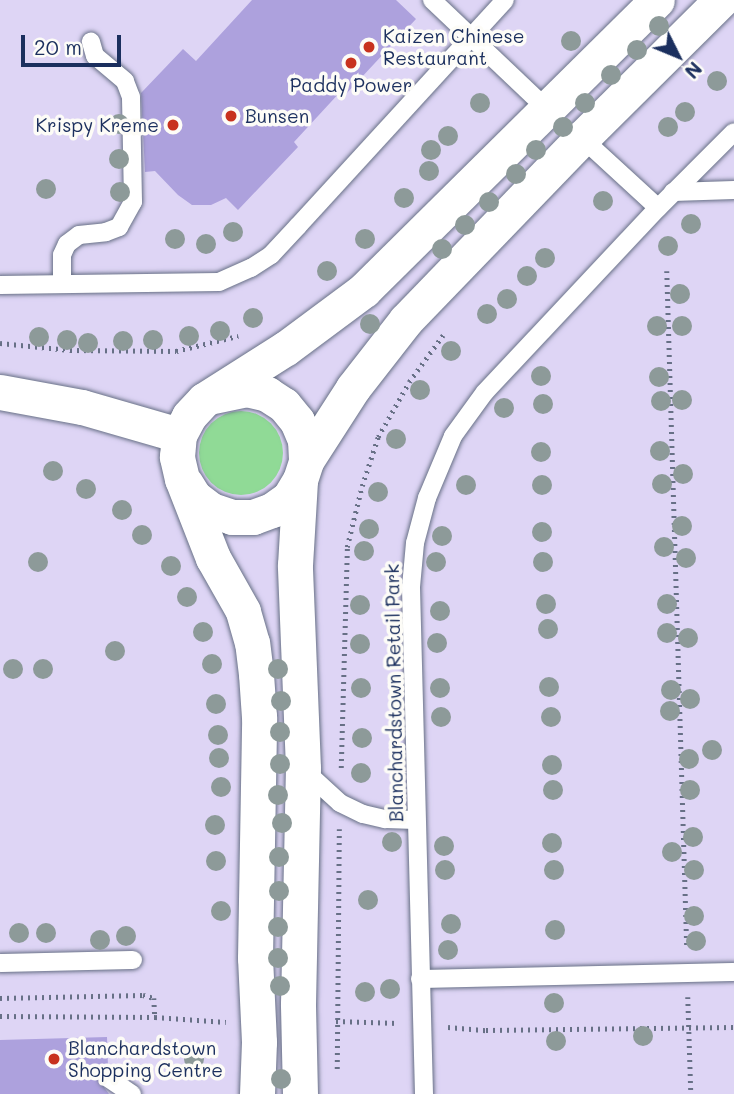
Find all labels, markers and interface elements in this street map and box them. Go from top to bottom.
scale bar [24,21,124,65]
north arrow [643,21,713,91]
place label: Kaizen Chinese Restaurant [383,25,524,69]
text: 20 m [34,33,82,60]
marker: Kaizen Chinese Restaurant [361,39,377,55]
marker: Paddy Power [343,55,359,71]
text: N [680,57,708,84]
place label: Paddy Power [290,74,412,96]
place label: Bunsen [245,105,309,127]
marker: Bunsen [223,108,239,124]
place label: Krispy Kreme [35,114,159,136]
marker: Krispy Kreme [165,117,181,133]
street label: Blanchardstown Retail Park [380,564,408,822]
place label: Blanchardstown Shopping Centre [68,1037,223,1081]
marker: Blanchardstown Shopping Centre [46,1051,62,1067]

